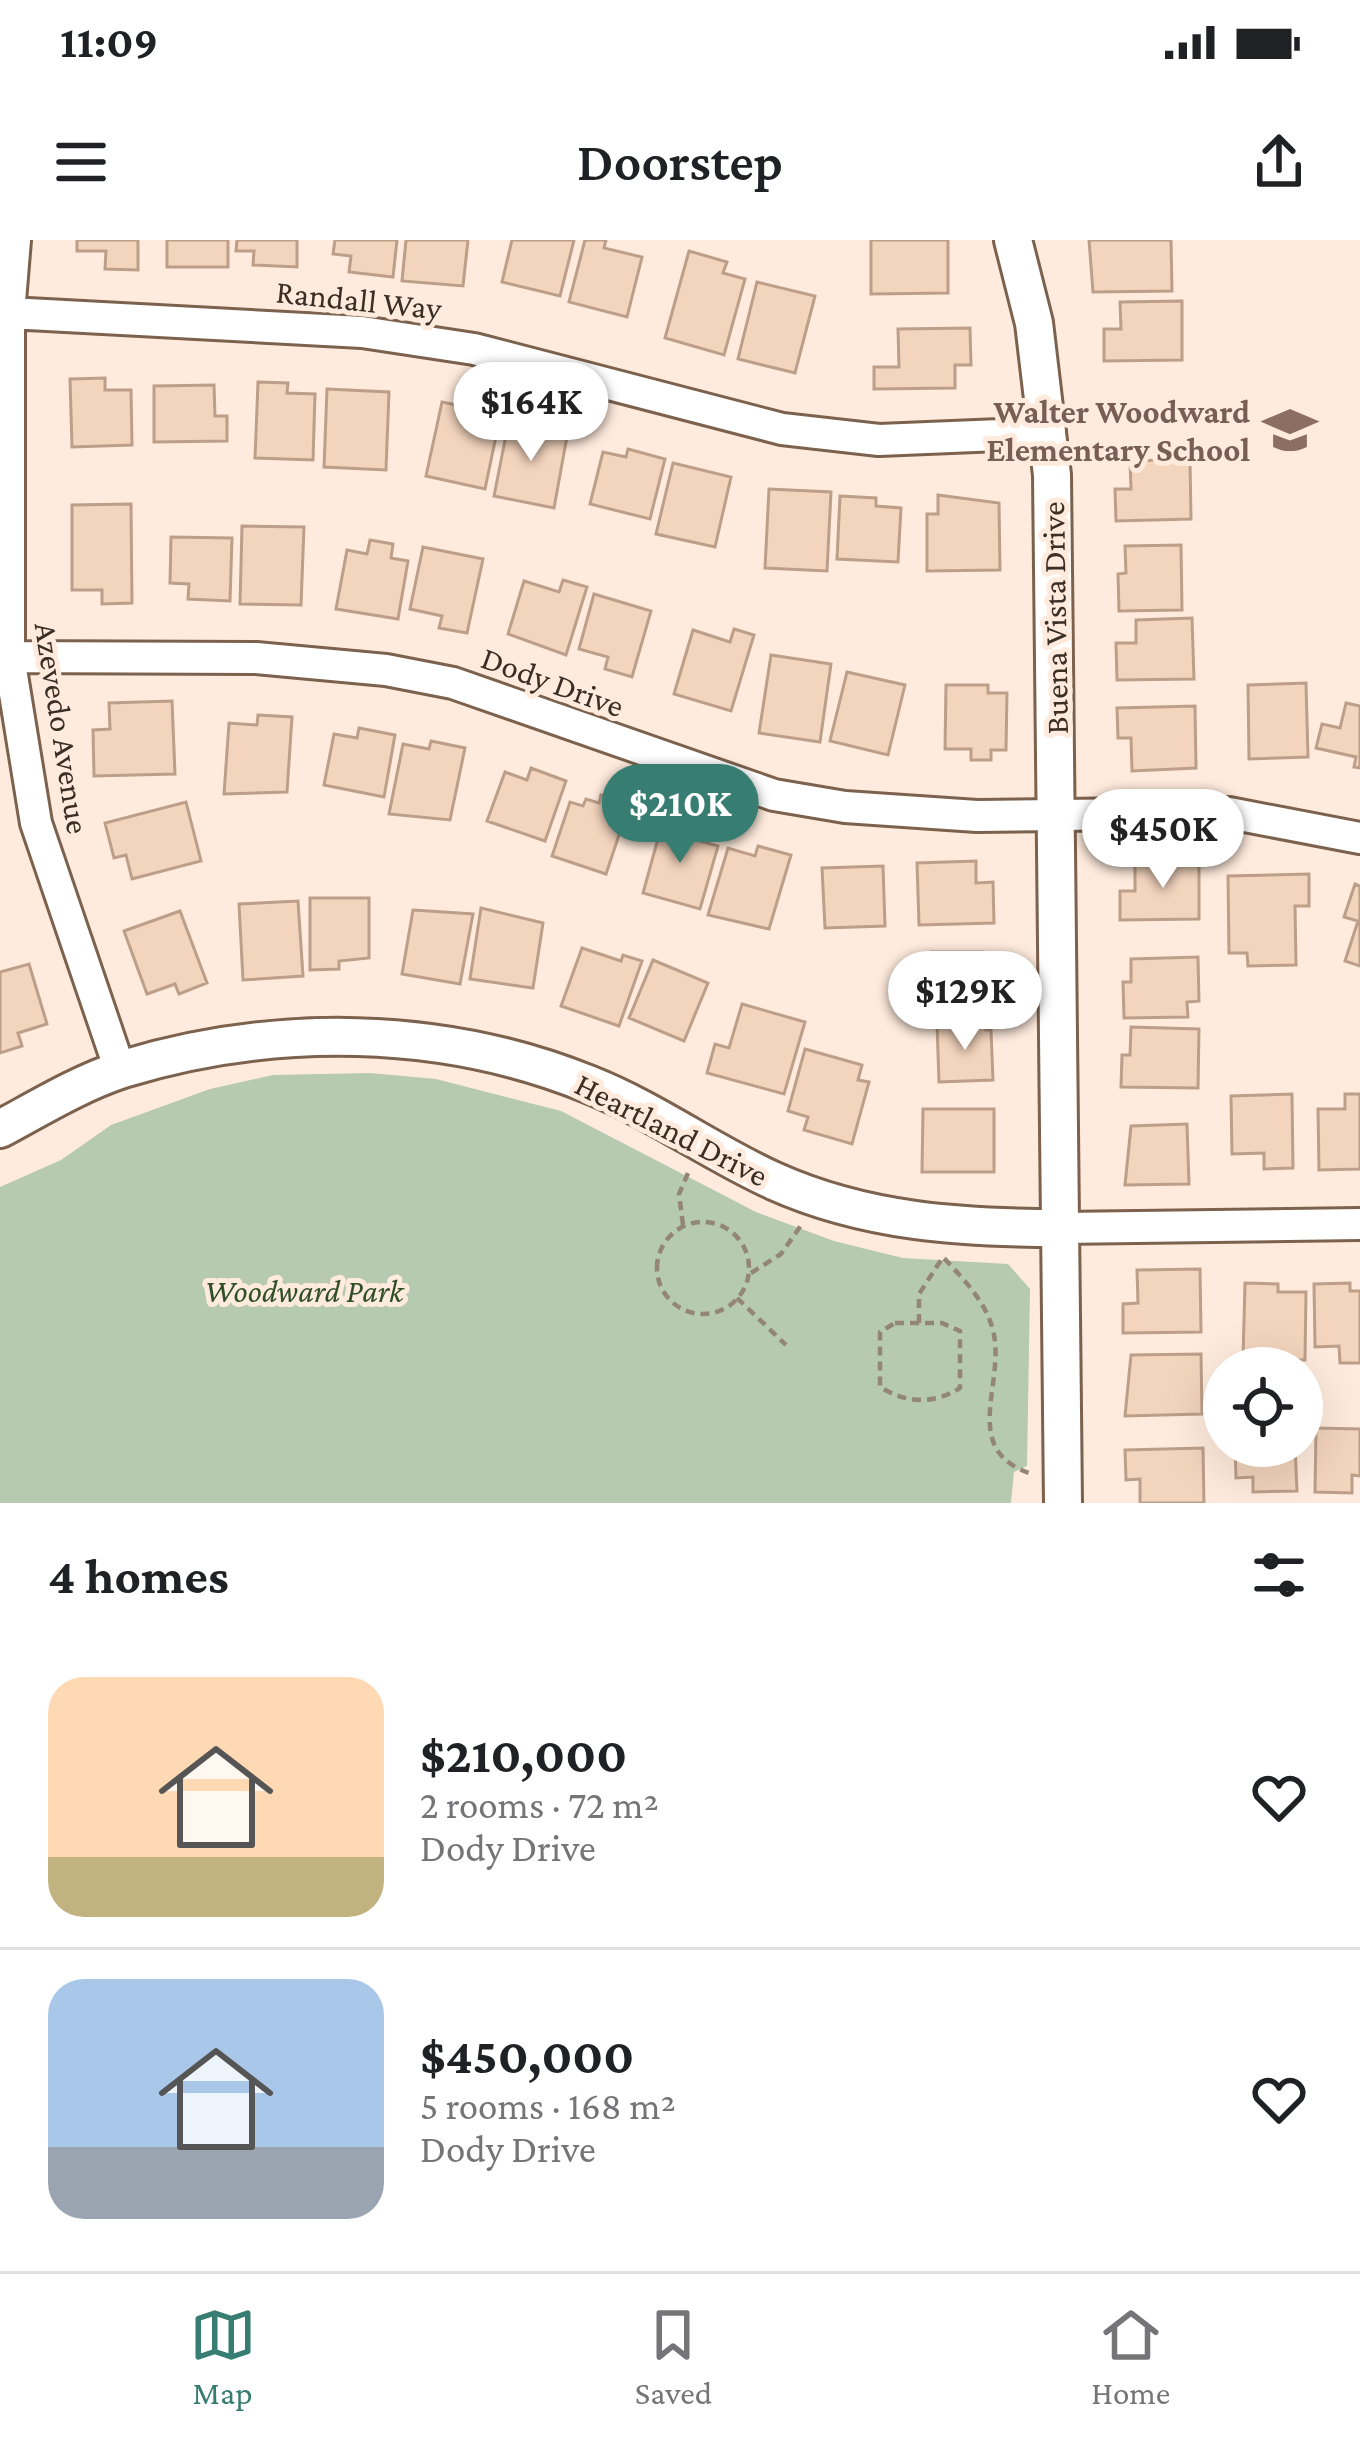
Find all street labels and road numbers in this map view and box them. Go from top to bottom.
street label: Randall Way [274,272,444,327]
street label: Buena Vista Drive [1034,501,1075,735]
street label: Azevedo Avenue [28,620,97,837]
street label: Dody Drive [477,639,629,724]
street label: Heartland Drive [569,1065,774,1194]

